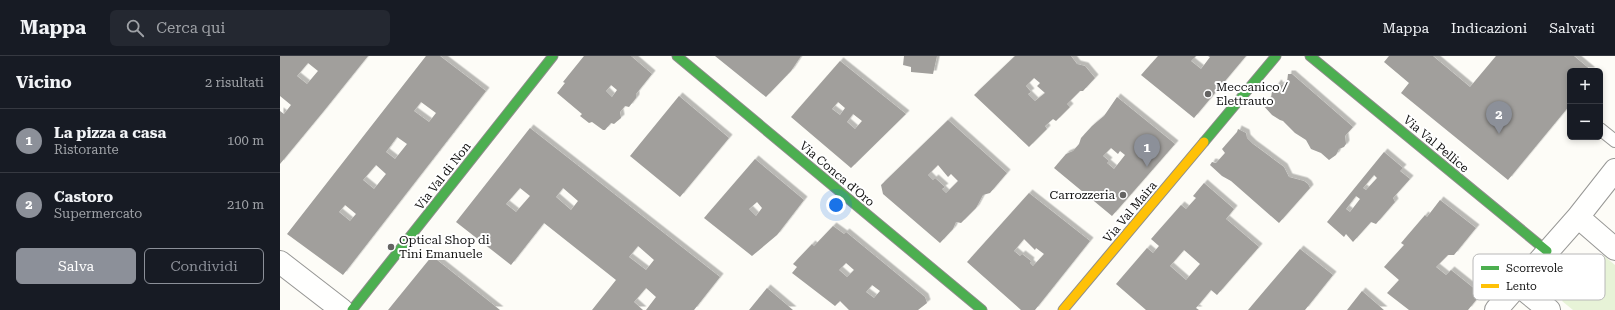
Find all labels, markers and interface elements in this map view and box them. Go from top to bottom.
search box [110,10,390,46]
text: Mappa [20,16,86,39]
icon: search [124,17,146,39]
text: Cerca qui [156,19,225,37]
text: Mappa [1382,20,1429,36]
text: Indicazioni [1451,20,1527,36]
text: Salvati [1549,20,1595,36]
map controls [1567,68,1603,140]
button: + [1567,68,1603,104]
text: Vicino [16,72,72,92]
text: 2 risultati [205,75,264,90]
place label: Meccanico / Elettrauto [1216,80,1289,108]
marker: Meccanico / Elettrauto [1203,89,1213,99]
pin: 2 [1486,101,1512,134]
button: − [1567,104,1603,140]
street label: Via Val Pellice [1400,113,1472,176]
text: La pizza a casa [54,124,166,142]
text: 1 [25,133,33,148]
text: 100 m [227,133,264,148]
pin: 1 [1134,134,1160,167]
street label: Via Val di Non [412,139,474,213]
street label: Via Conca d'Oro [797,139,877,209]
text: Ristorante [54,142,119,157]
street label: Via Val Maira [1100,178,1160,245]
text: Castoro [54,188,113,206]
place label: Carrozzeria [1050,188,1115,202]
marker: Carrozzeria [1118,190,1128,200]
your location [826,195,846,215]
text: 2 [25,197,33,212]
text: 210 m [227,197,264,212]
text: Supermercato [54,206,142,221]
place label: Optical Shop di Tini Emanuele [399,233,490,261]
marker: Optical Shop di Tini Emanuele [386,242,396,252]
button: Salva [16,248,136,284]
button: Condividi [144,248,264,284]
legend [1473,254,1605,300]
text: Scorrevole [1506,262,1563,275]
text: Lento [1506,280,1537,293]

